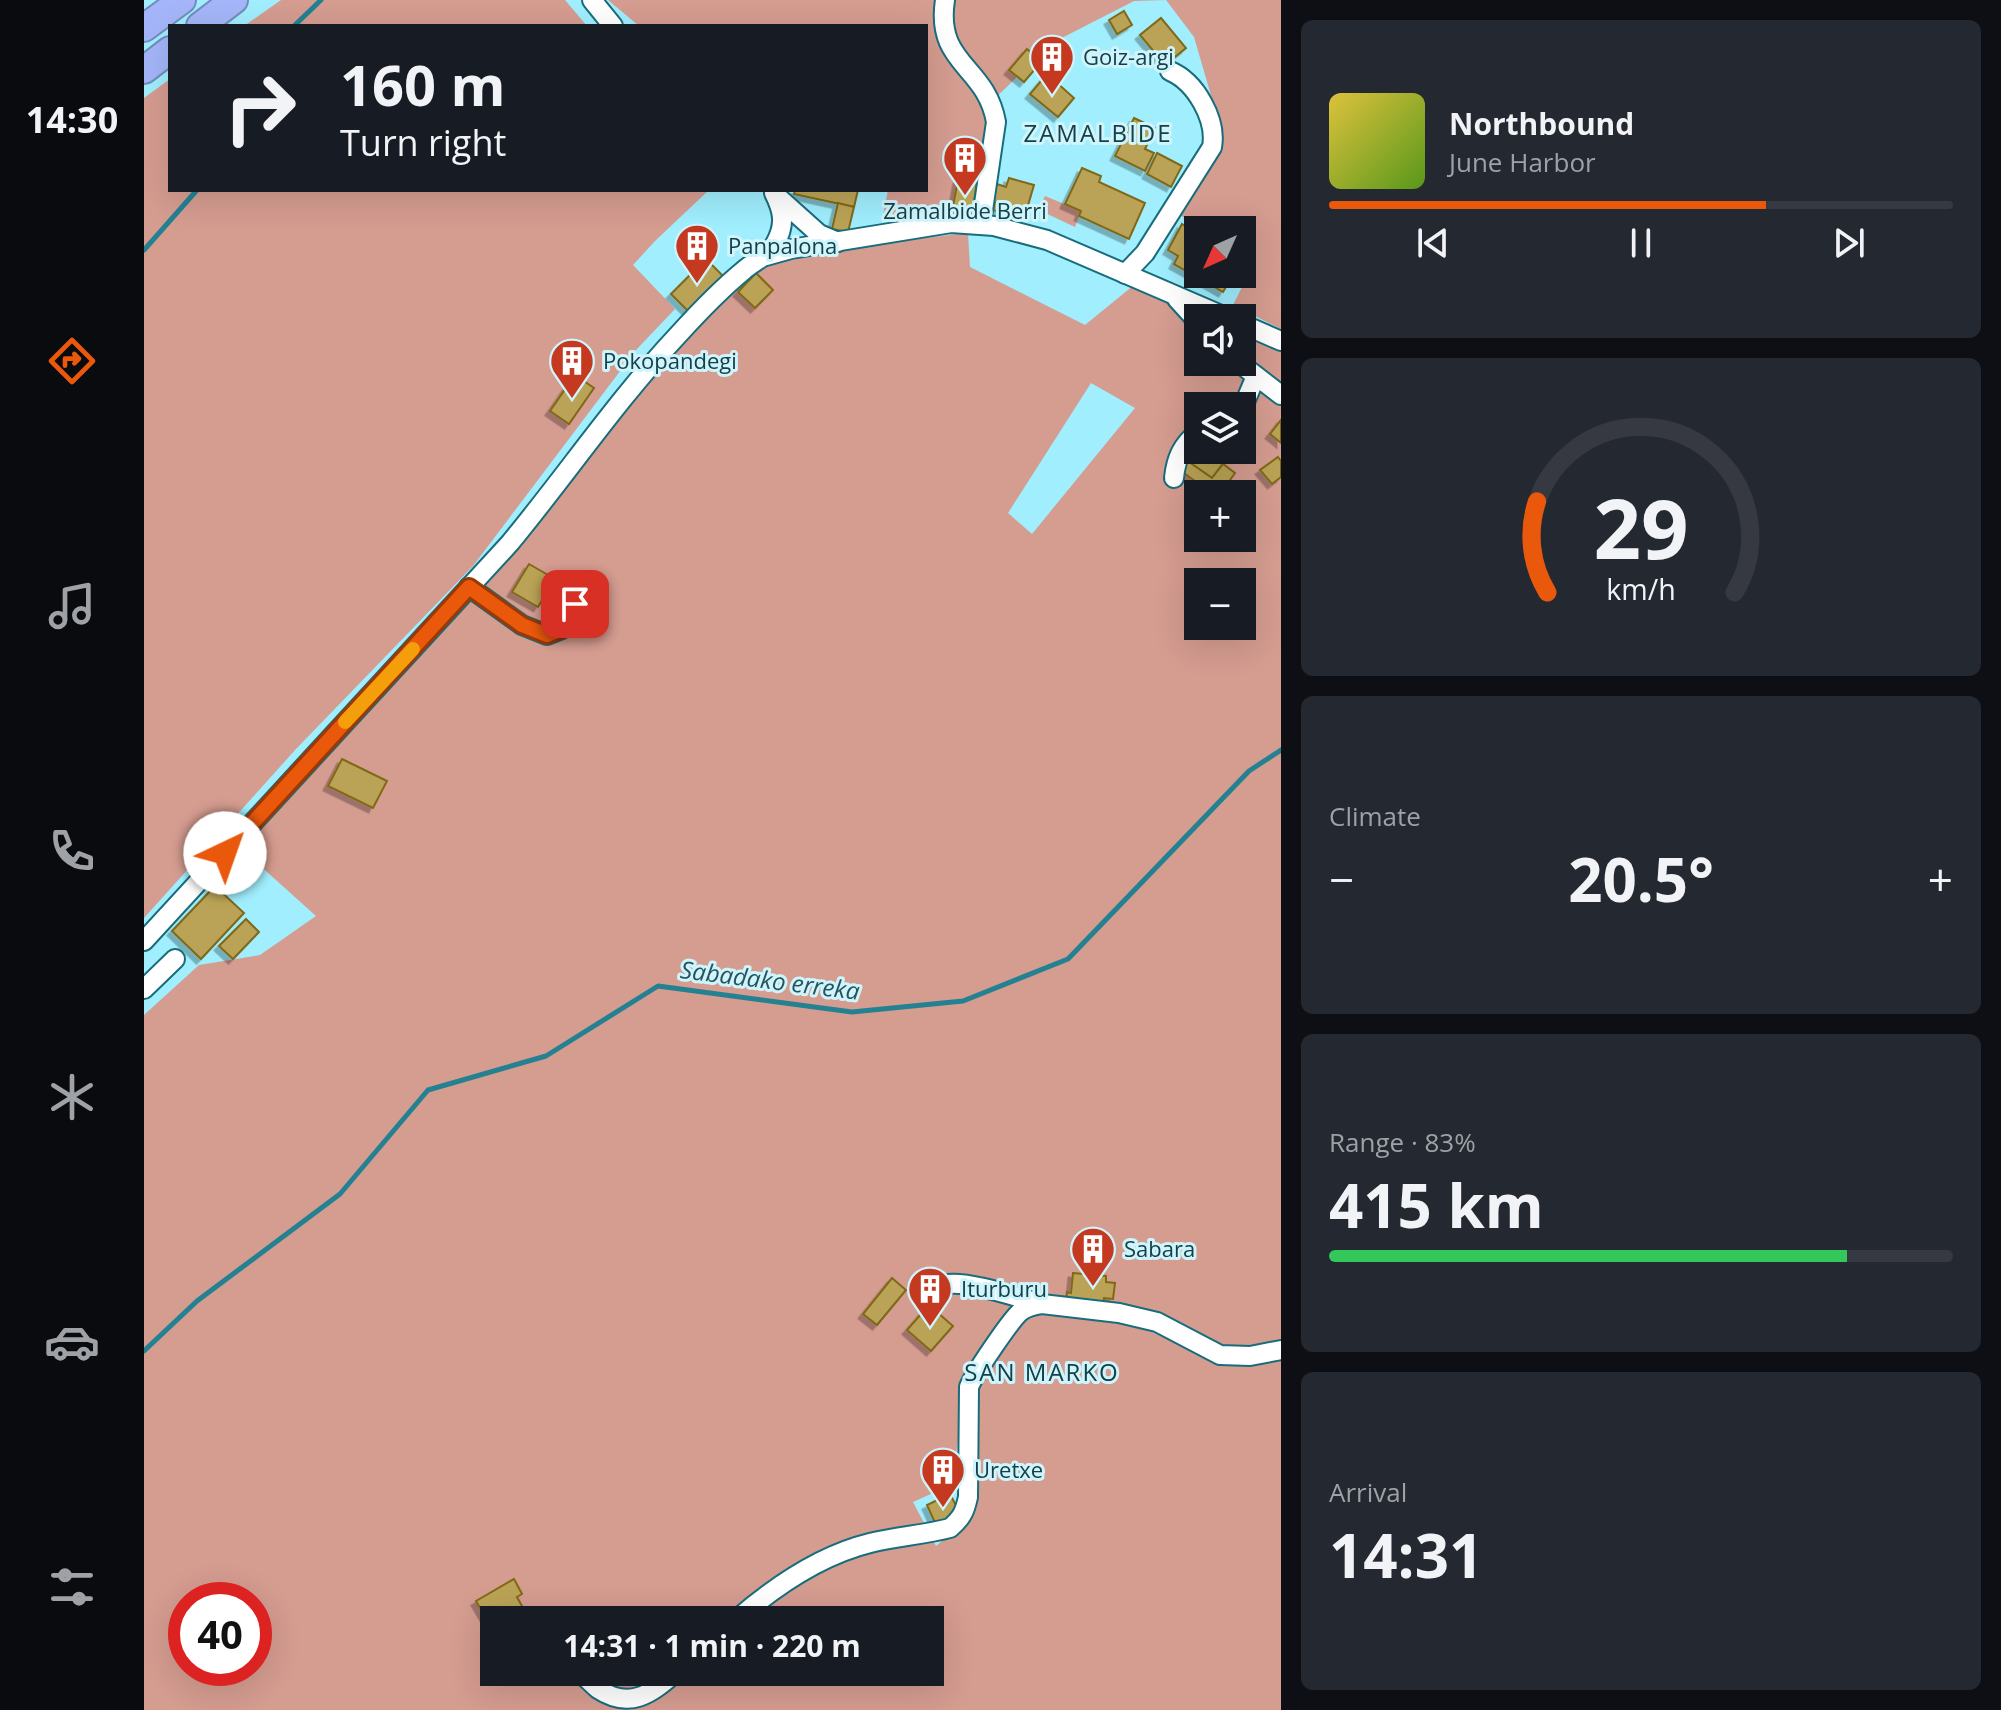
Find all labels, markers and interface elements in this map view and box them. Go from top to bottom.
building icon: Goiz-argi [1028,33,1076,96]
place label: Goiz-argi [1083,41,1174,71]
text: 160 m [340,46,506,122]
icon: right [208,56,312,160]
text: 14:30 [26,95,118,144]
text: Northbound [1449,103,1634,144]
district label: ZAMALBIDE [1023,116,1173,149]
text: Turn right [340,118,506,167]
building icon: Zamalbide Berri [941,134,989,197]
text: June Harbor [1449,144,1596,180]
place label: Zamalbide Berri [883,195,1047,225]
north arrow [1184,216,1256,288]
map controls [1184,216,1256,640]
icon: previous [1411,221,1455,265]
icon: pause [1619,221,1663,265]
icon: next [1827,221,1871,265]
building icon: Panpalona [673,222,721,285]
place label: Panpalona [728,230,837,260]
button: sound [1184,304,1256,376]
icon: directions [44,333,100,389]
building icon: Pokopandegi [548,337,596,400]
place label: Pokopandegi [603,345,737,375]
button: layers [1184,392,1256,464]
text: 29 [1593,470,1689,583]
button: + [1184,480,1256,552]
button: − [1184,568,1256,640]
text: km/h [1606,569,1676,608]
pin [541,570,609,638]
icon: music [44,578,100,634]
icon: arrive [553,582,597,626]
text: Climate [1329,798,1421,834]
position arrow [183,811,267,895]
icon: phone [44,823,100,879]
text: 20.5° [1568,838,1714,920]
text: − [1329,849,1354,909]
text: + [1928,849,1953,909]
water label: Sabadako erreka [679,952,862,1007]
icon: climate [44,1069,100,1125]
text: Range · 83% [1329,1124,1476,1160]
text: 415 km [1329,1164,1544,1246]
building icon: Sabara [1069,1225,1117,1288]
place label: Sabara [1124,1233,1195,1263]
building icon: Iturburu [906,1265,954,1328]
place label: Iturburu [961,1273,1047,1303]
icon: car [44,1314,100,1370]
district label: SAN MARKO [964,1355,1120,1388]
building icon: Uretxe [919,1446,967,1509]
place label: Uretxe [974,1454,1043,1484]
text: Arrival [1329,1474,1407,1510]
text: 14:31 [1329,1514,1483,1596]
icon: filters [44,1559,100,1615]
speed limit sign: 40 [168,1582,272,1686]
text: 14:31 · 1 min · 220 m [563,1625,861,1666]

